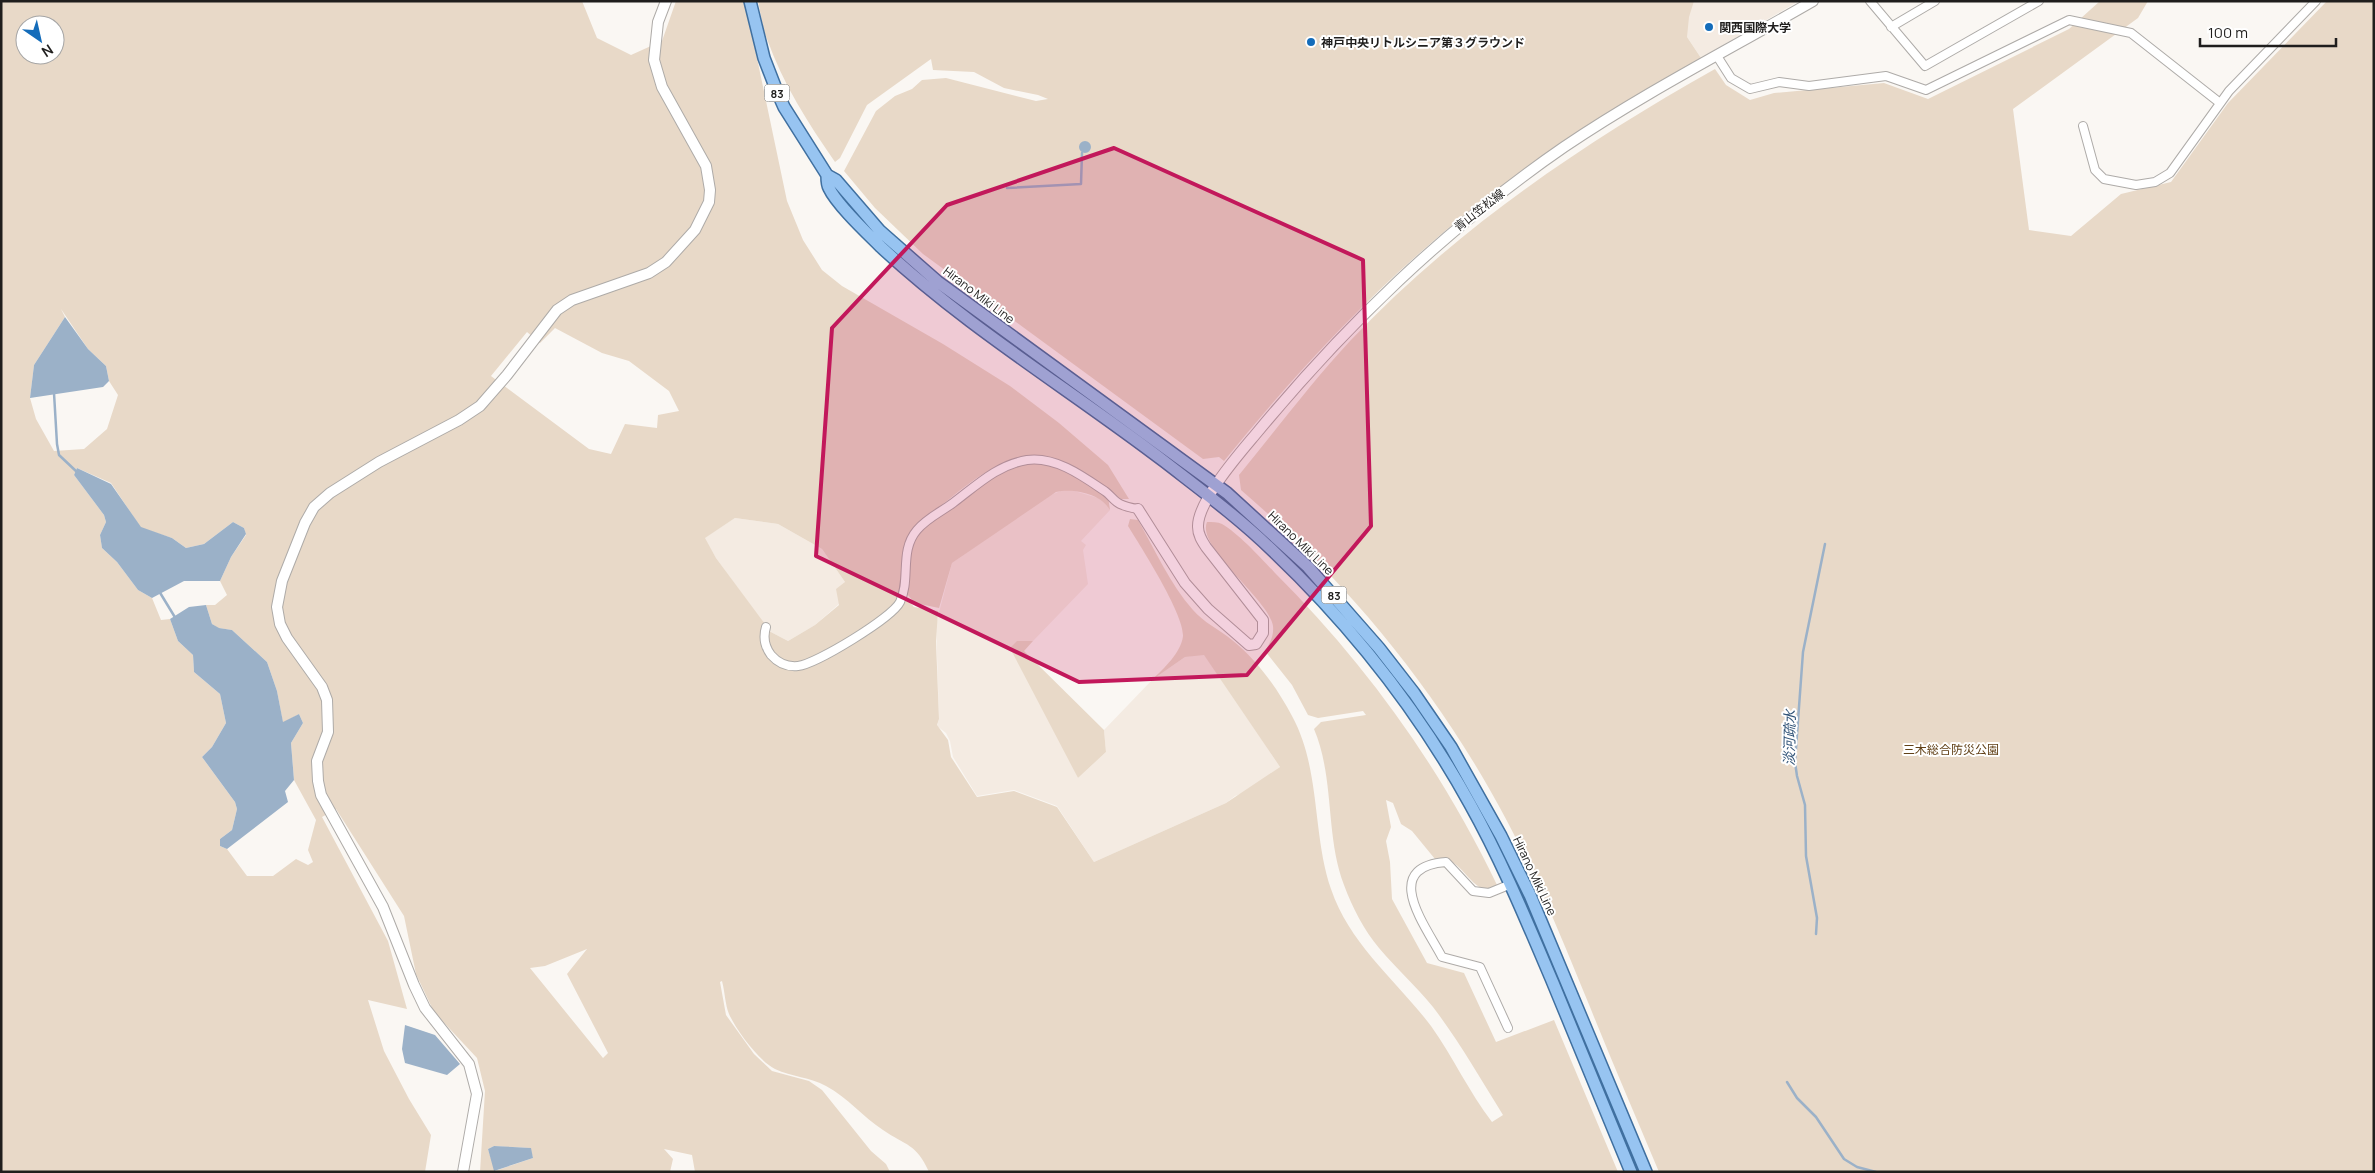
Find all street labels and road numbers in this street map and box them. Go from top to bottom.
road number: 83 [764,85,790,102]
street label: 青山笠松線 [1450,185,1508,235]
street label: Hirano Miki Line [940,263,1018,327]
street label: Hirano Miki Line [1264,507,1338,579]
road number: 83 [1322,586,1346,604]
street label: Hirano Miki Line [1509,834,1561,918]

